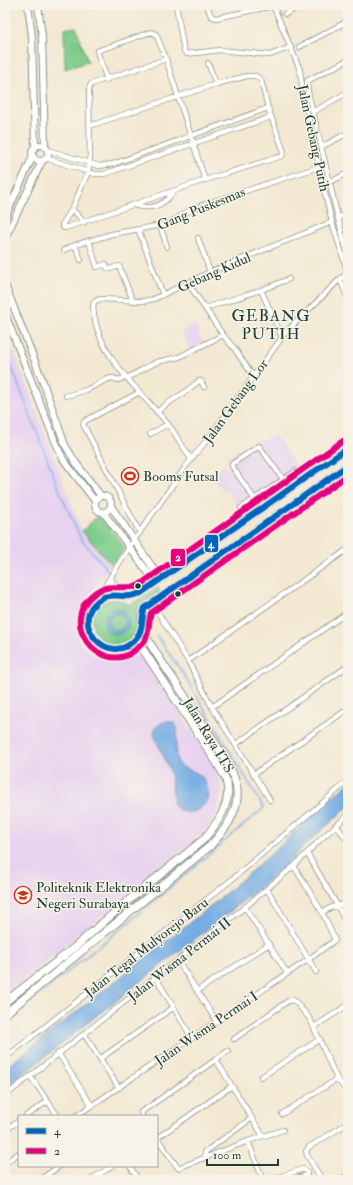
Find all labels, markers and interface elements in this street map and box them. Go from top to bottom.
street label: Jalan Gebang Putih [294,82,333,194]
street label: Gang Puskesmas [155,183,248,234]
street label: Gebang Kidul [175,249,254,296]
district label: GEBANG PUTIH [231,306,311,344]
street label: Jalan Gebang Lor [199,355,272,448]
sports icon: Booms Futsal [120,466,140,486]
place label: Booms Futsal [143,468,219,485]
line badge: 4 [204,534,219,553]
text: 4 [207,538,215,552]
line badge: 2 [170,548,186,567]
text: 2 [175,551,181,564]
unlabelled marker [133,581,143,591]
unlabelled marker [173,589,183,599]
street label: Jalan Raya ITS [178,694,238,777]
place label: Politeknik Elektronika Negeri Surabaya [36,879,161,913]
school or university icon: Politeknik Elektronika Negeri Surabaya [13,885,33,905]
street label: Jalan Tegal Mulyorejo Baru [80,894,212,1002]
street label: Jalan Wisma Permai II [123,914,235,1006]
street label: Jalan Wisma Permai I [151,987,261,1070]
legend [18,1115,158,1167]
text: 4 [54,1124,61,1139]
scale bar [207,1141,278,1167]
text: 2 [54,1144,60,1159]
text: 100 m [213,1148,242,1163]

